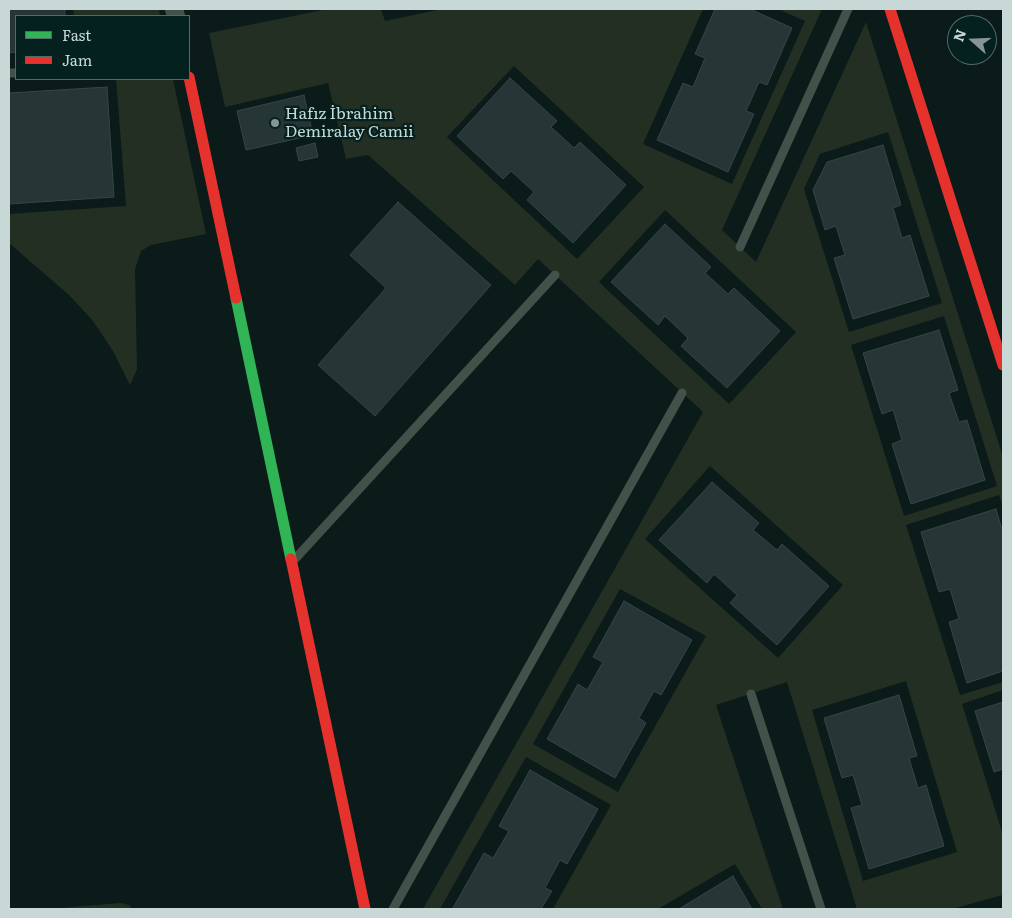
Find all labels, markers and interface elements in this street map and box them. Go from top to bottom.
legend [15,15,190,80]
north arrow [947,15,997,65]
text: Fast [62,23,91,46]
text: N [947,26,970,44]
text: Jam [62,48,92,71]
place label: Hafız İbrahim Demiralay Camii [285,104,414,142]
marker: Hafız İbrahim Demiralay Camii [269,117,281,129]

